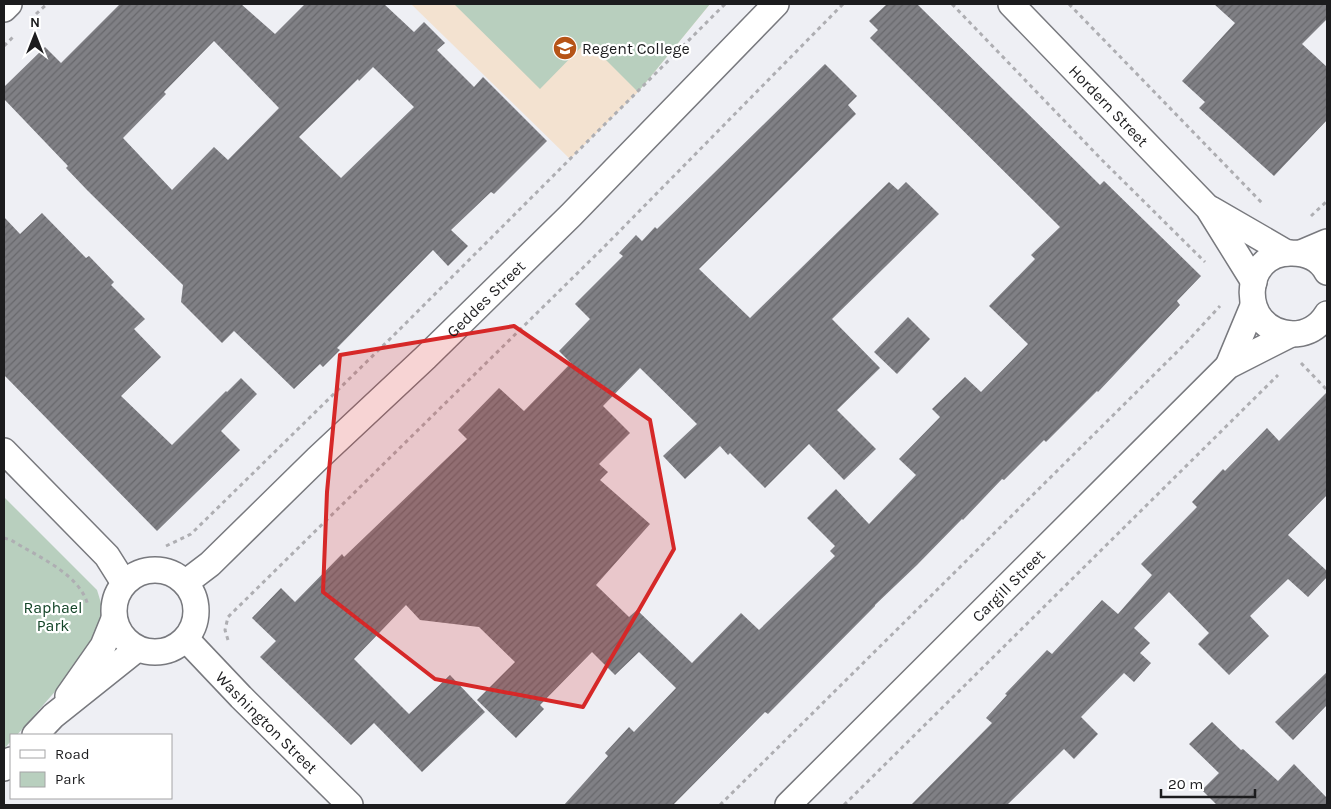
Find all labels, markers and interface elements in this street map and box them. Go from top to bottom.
north arrow [10,10,60,60]
text: N [30,14,40,31]
school or university icon: Regent College [552,35,578,61]
place label: Regent College [582,39,690,58]
street label: Hordern Street [1065,61,1152,151]
street label: Geddes Street [443,257,529,341]
street label: Cargill Street [968,546,1049,626]
park label: Raphael Park [23,598,83,635]
street label: Washington Street [212,667,321,777]
legend [10,734,172,799]
text: Road [55,745,90,763]
scale bar [1161,766,1255,798]
text: Park [55,770,85,788]
text: 20 m [1168,775,1203,793]

